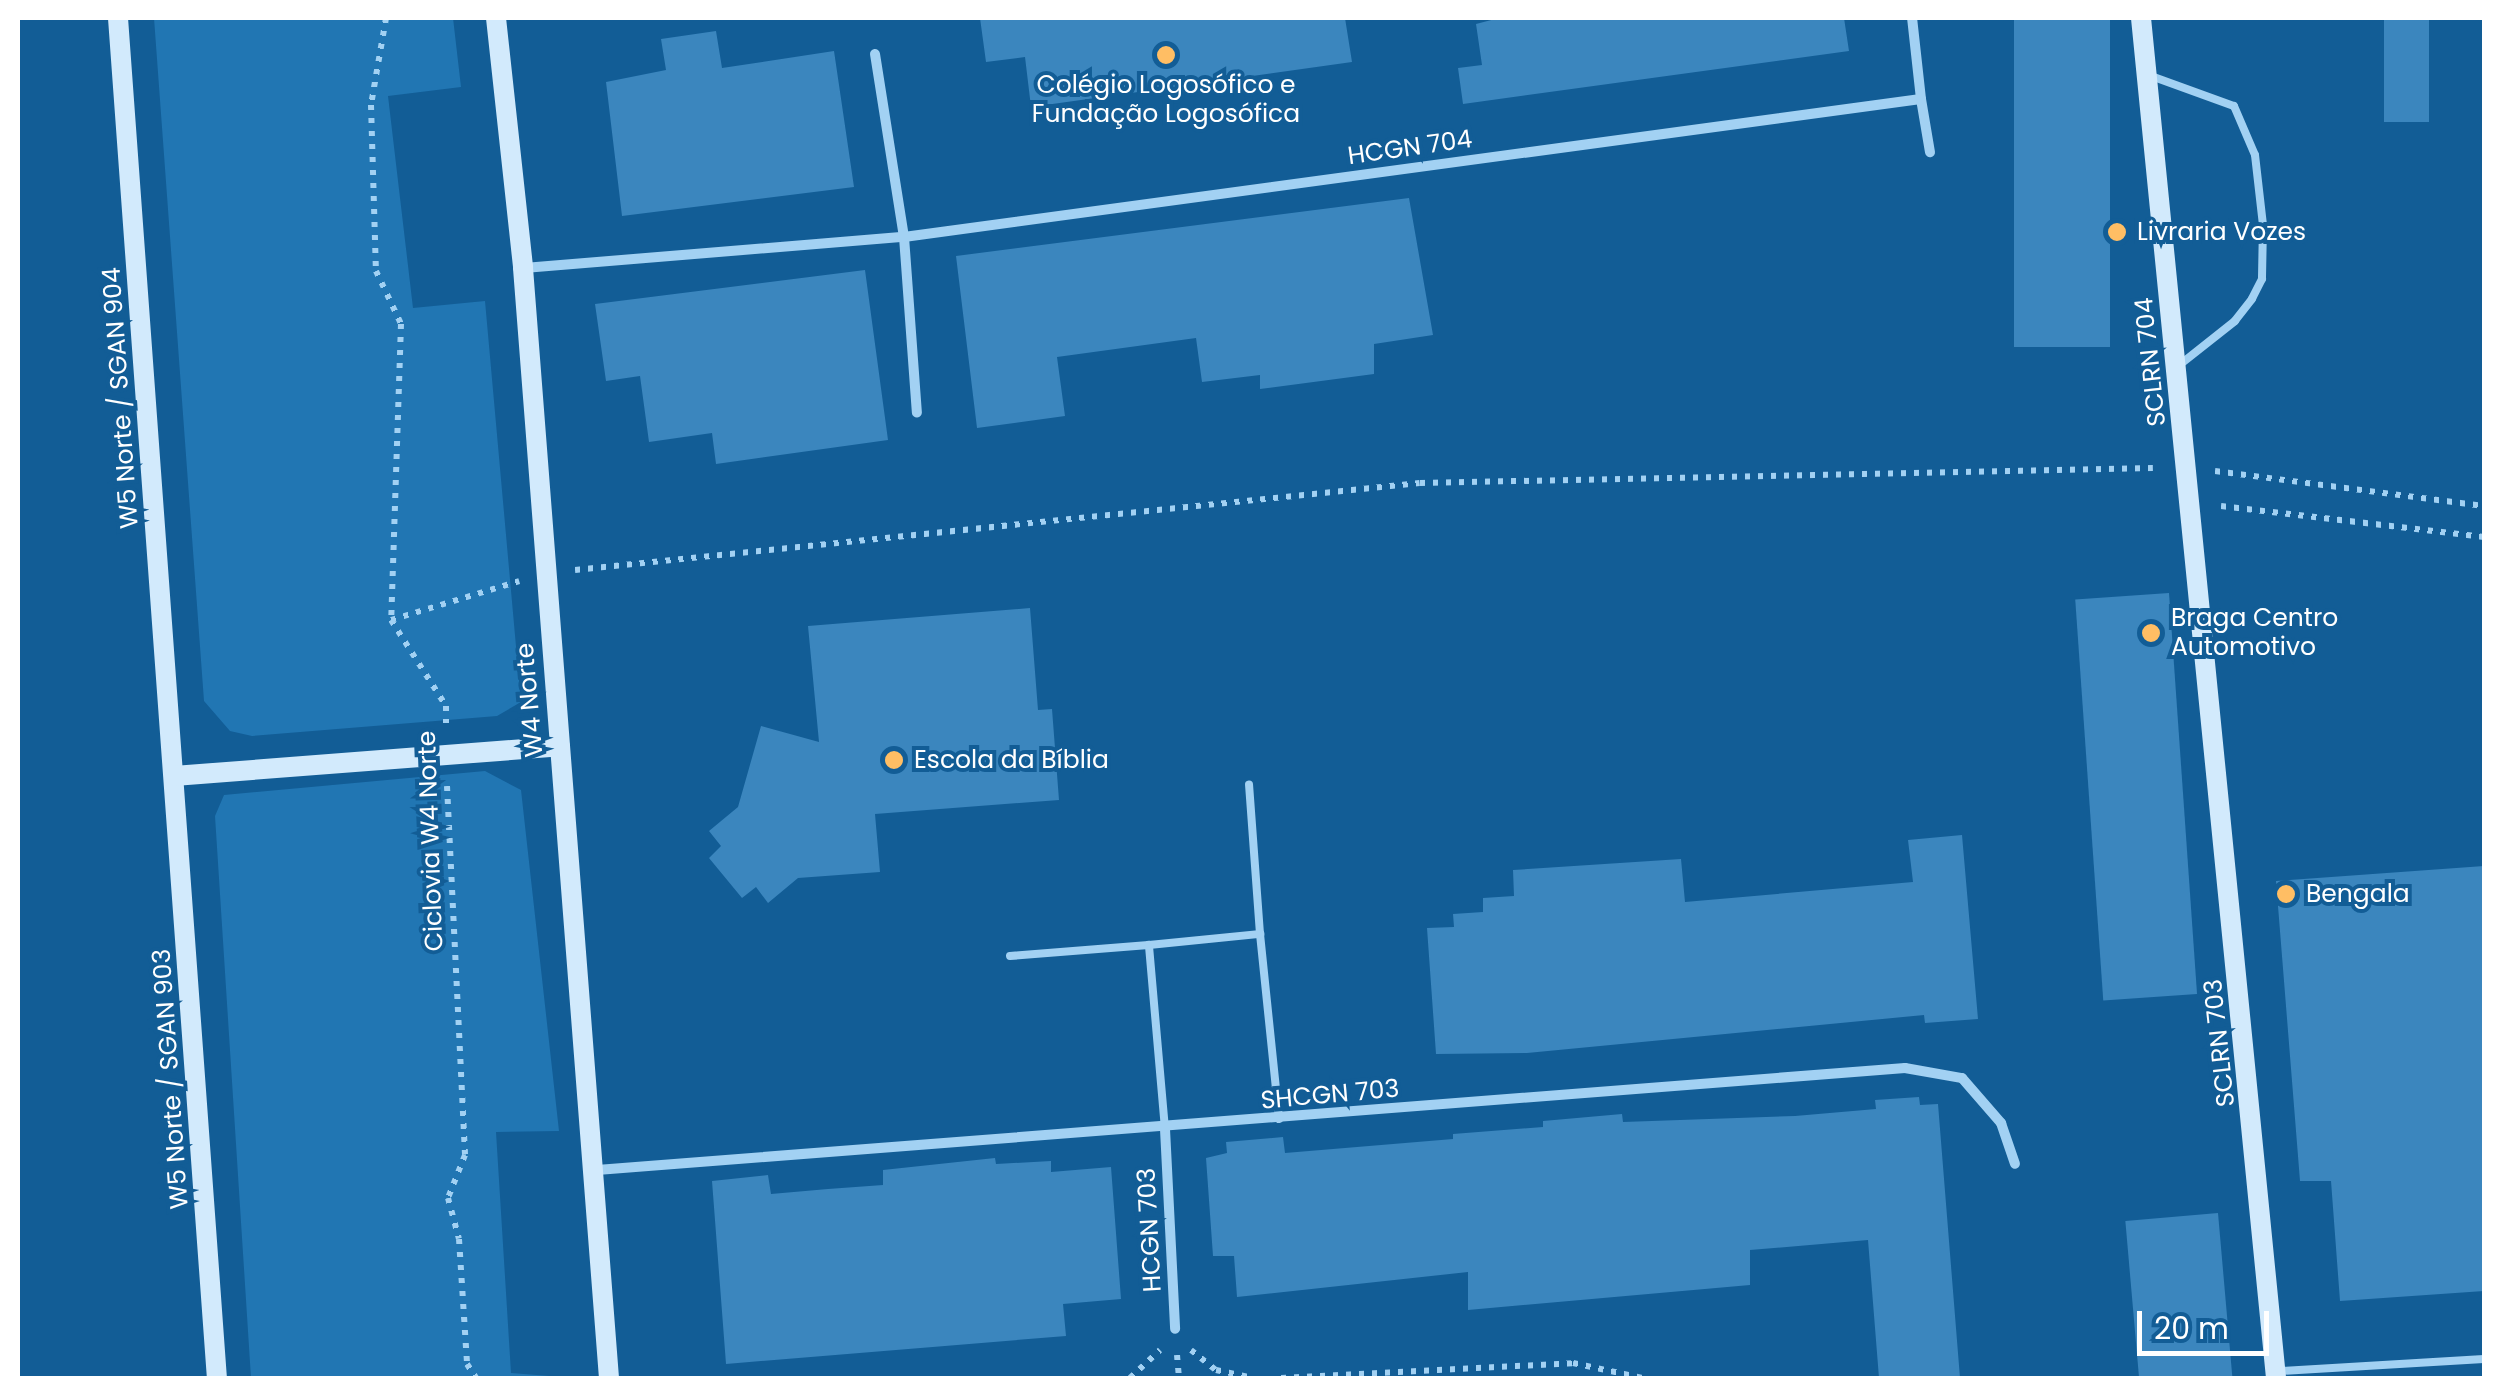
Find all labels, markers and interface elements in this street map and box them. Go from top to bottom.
marker: Colégio Logosófico e Fundação Logosófica [1155,44,1177,66]
place label: Colégio Logosófico e Fundação Logosófica [1032,71,1300,130]
street label: HCGN 704 [1346,124,1474,172]
place label: Livraria Vozes [2137,217,2306,247]
marker: Livraria Vozes [2106,221,2128,243]
street label: W5 Norte / SGAN 904 [97,266,145,530]
street label: SCLRN 704 [2129,296,2173,428]
place label: Braga Centro Automotivo [2171,604,2338,663]
marker: Braga Centro Automotivo [2140,622,2162,644]
street label: W4 Norte [510,642,550,758]
street label: Ciclovia W4 Norte [412,730,450,952]
place label: Escola da Bíblia [914,745,1109,775]
marker: Escola da Bíblia [883,749,905,771]
place label: Bengala [2306,879,2410,909]
marker: Bengala [2275,883,2297,905]
street label: W5 Norte / SGAN 903 [147,948,195,1210]
street label: SCLRN 703 [2198,978,2242,1108]
street label: SHCGN 703 [1259,1074,1401,1116]
street label: HCGN 703 [1132,1167,1168,1293]
scale bar [2142,1291,2274,1353]
text: 20 m [2154,1307,2229,1350]

